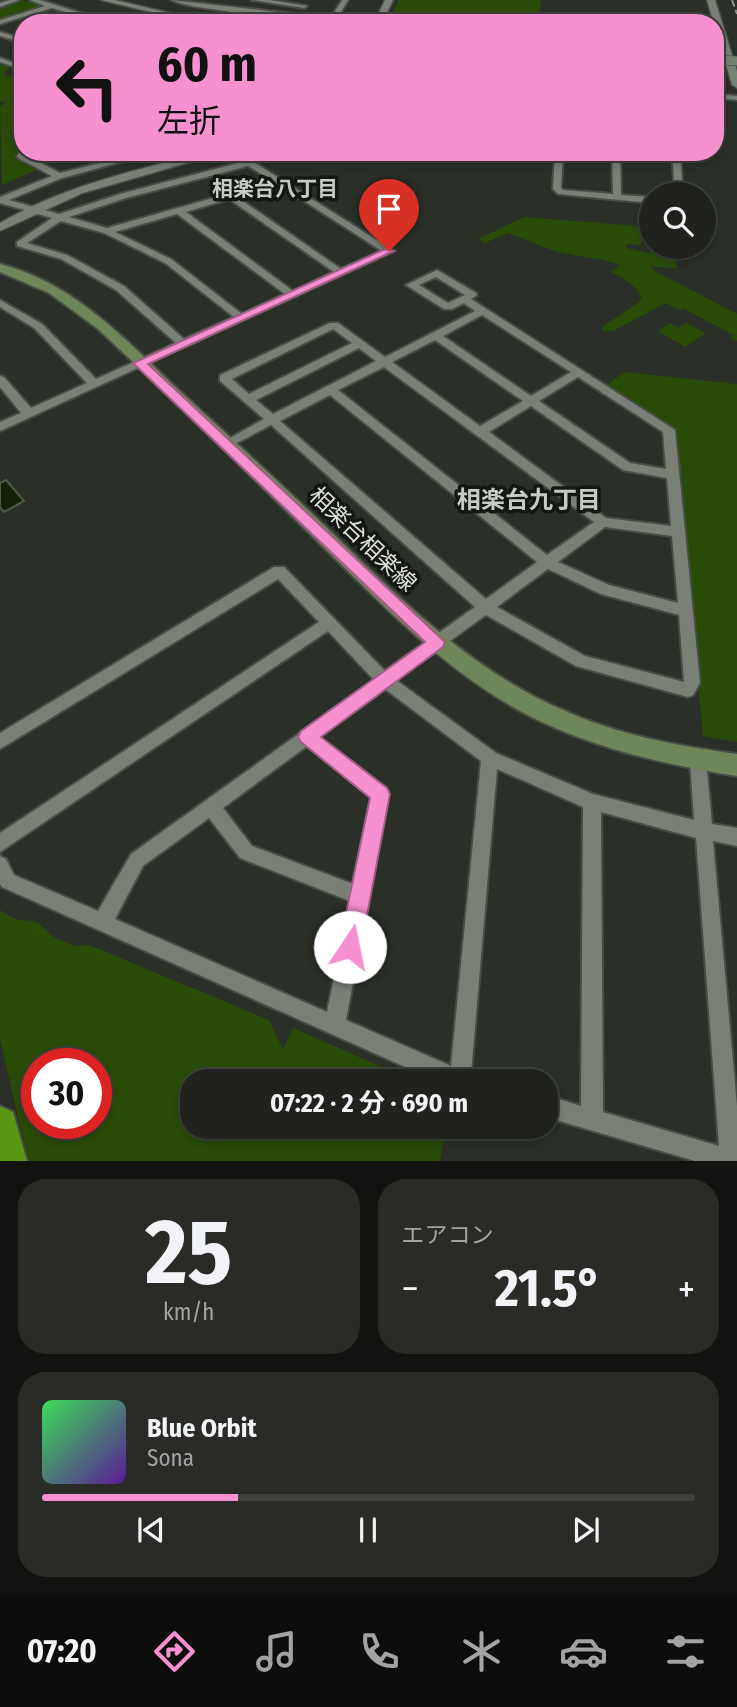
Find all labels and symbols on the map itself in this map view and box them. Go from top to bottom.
district label: 相楽台八丁目 [212,176,338,202]
pin [359,179,419,251]
street label: 相楽台相楽線 [304,481,422,597]
district label: 相楽台九丁目 [457,486,601,514]
position arrow [313,910,387,984]
speed limit sign: 30 [21,1048,112,1139]

